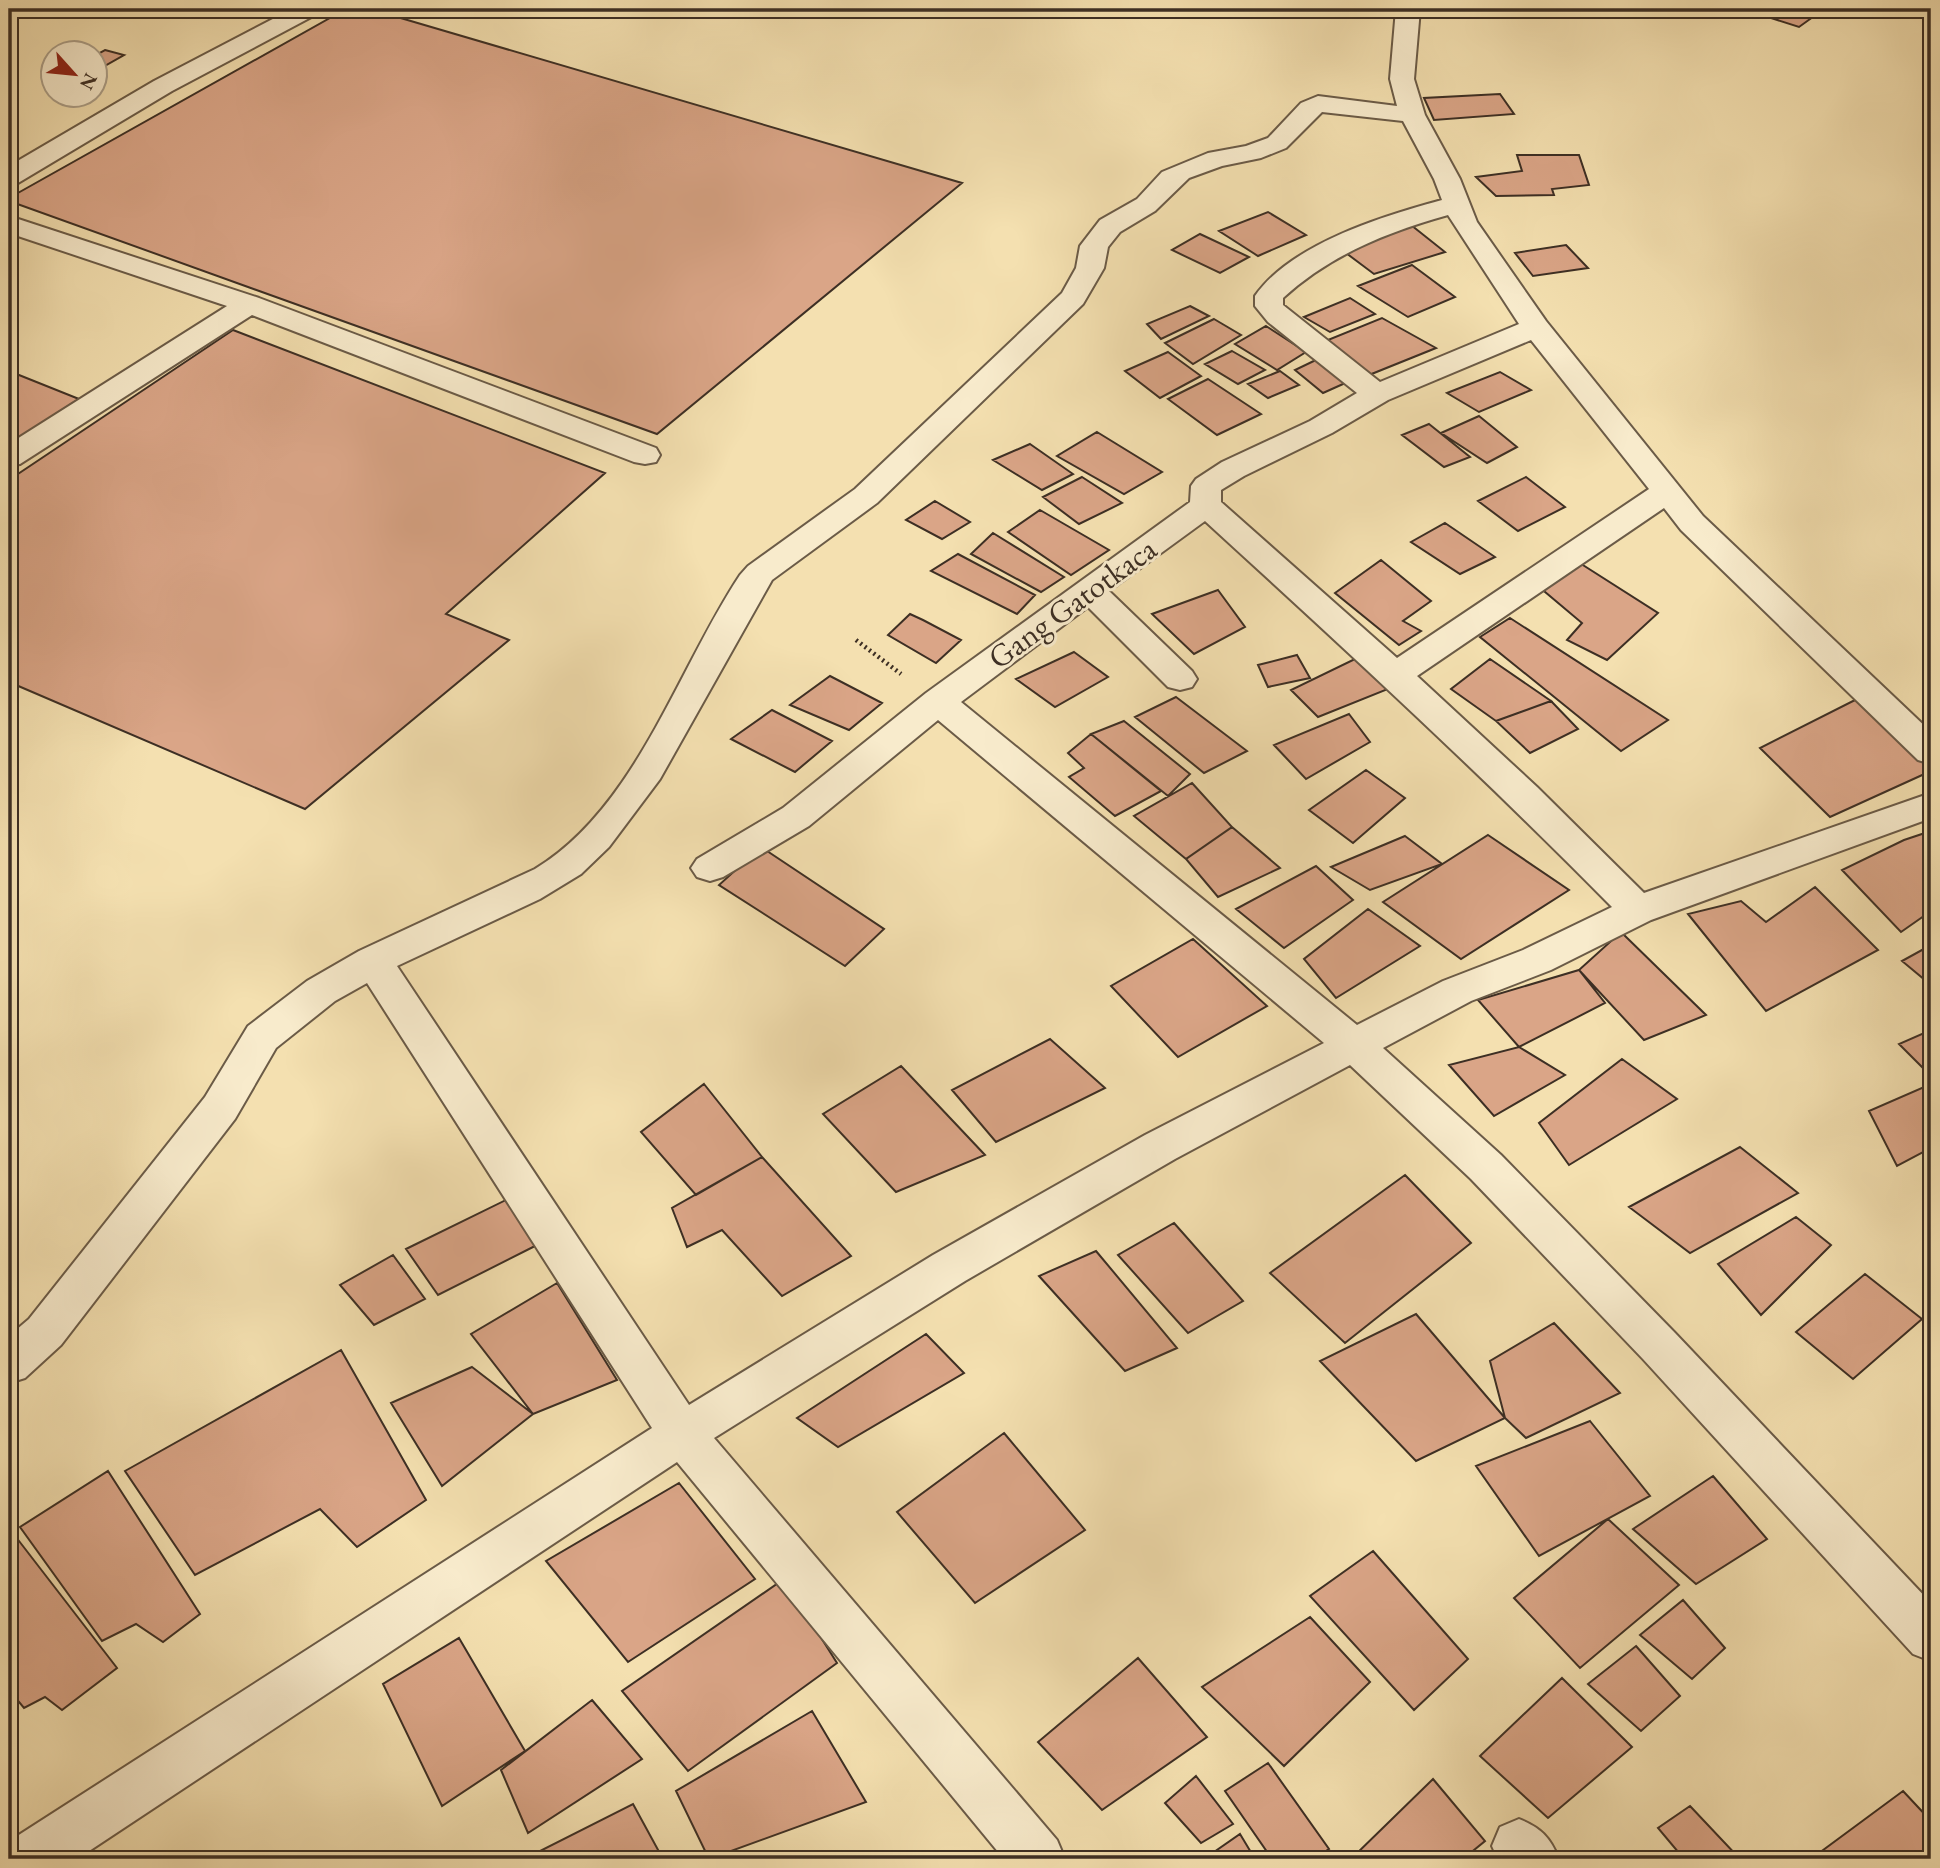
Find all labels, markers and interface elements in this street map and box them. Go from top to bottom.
north arrow [38,38,108,108]
text: N [74,69,103,95]
street label: Gang Gatotkaca [979,528,1165,678]

